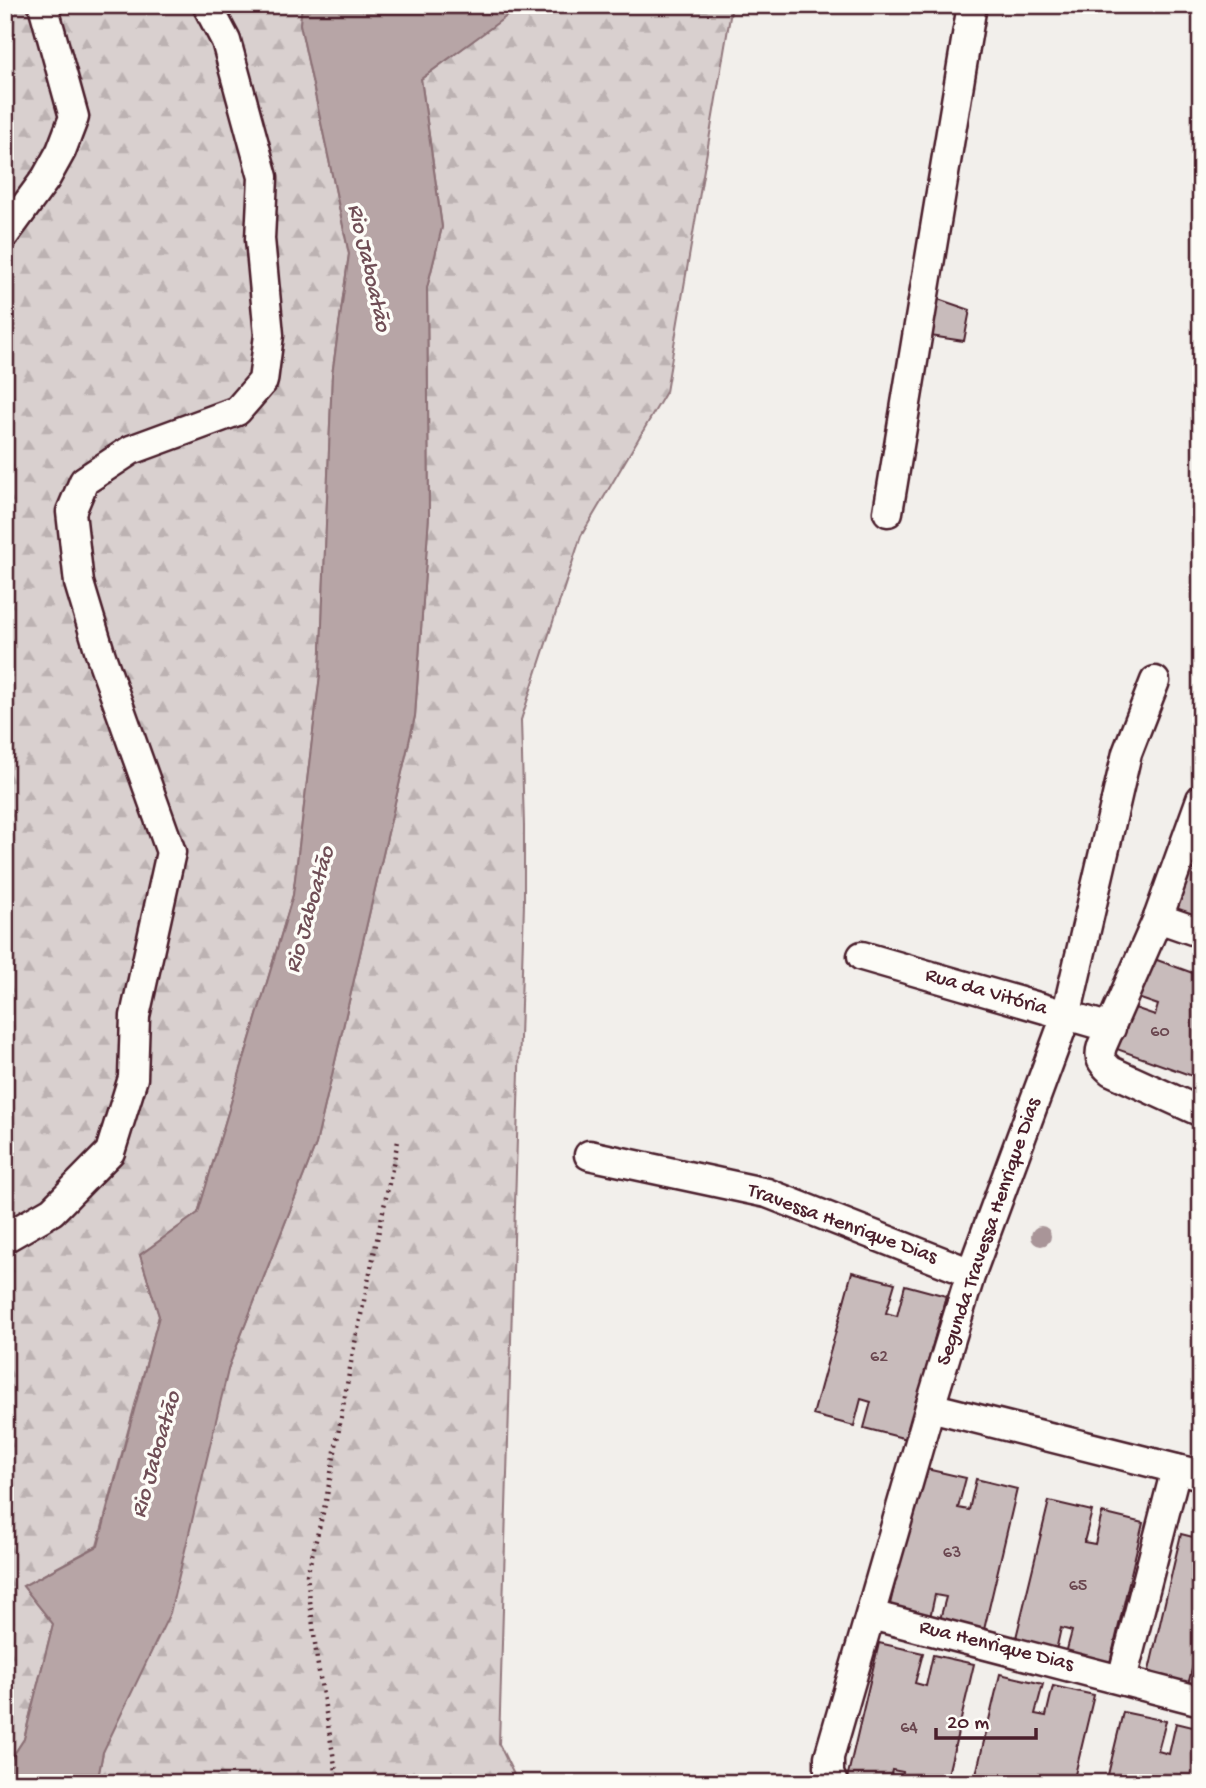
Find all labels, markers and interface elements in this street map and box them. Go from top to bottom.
water label: Rio Jaboatão [340,201,396,336]
water label: Rio Jaboatão [280,843,342,976]
street label: Rua da Vitória [922,964,1051,1023]
house number: 60 [1150,1022,1170,1043]
street label: Segunda Travessa Henrique Dias [932,1094,1048,1369]
street label: Travessa Henrique Dias [743,1179,941,1271]
house number: 62 [870,1347,888,1368]
water label: Rio Jaboatão [126,1388,188,1521]
house number: 63 [943,1543,961,1564]
house number: 65 [1069,1576,1087,1597]
street label: Rua Henrique Dias [916,1616,1077,1679]
scale bar [936,1697,1036,1741]
text: 20 m [947,1712,989,1737]
house number: 64 [900,1718,918,1739]

